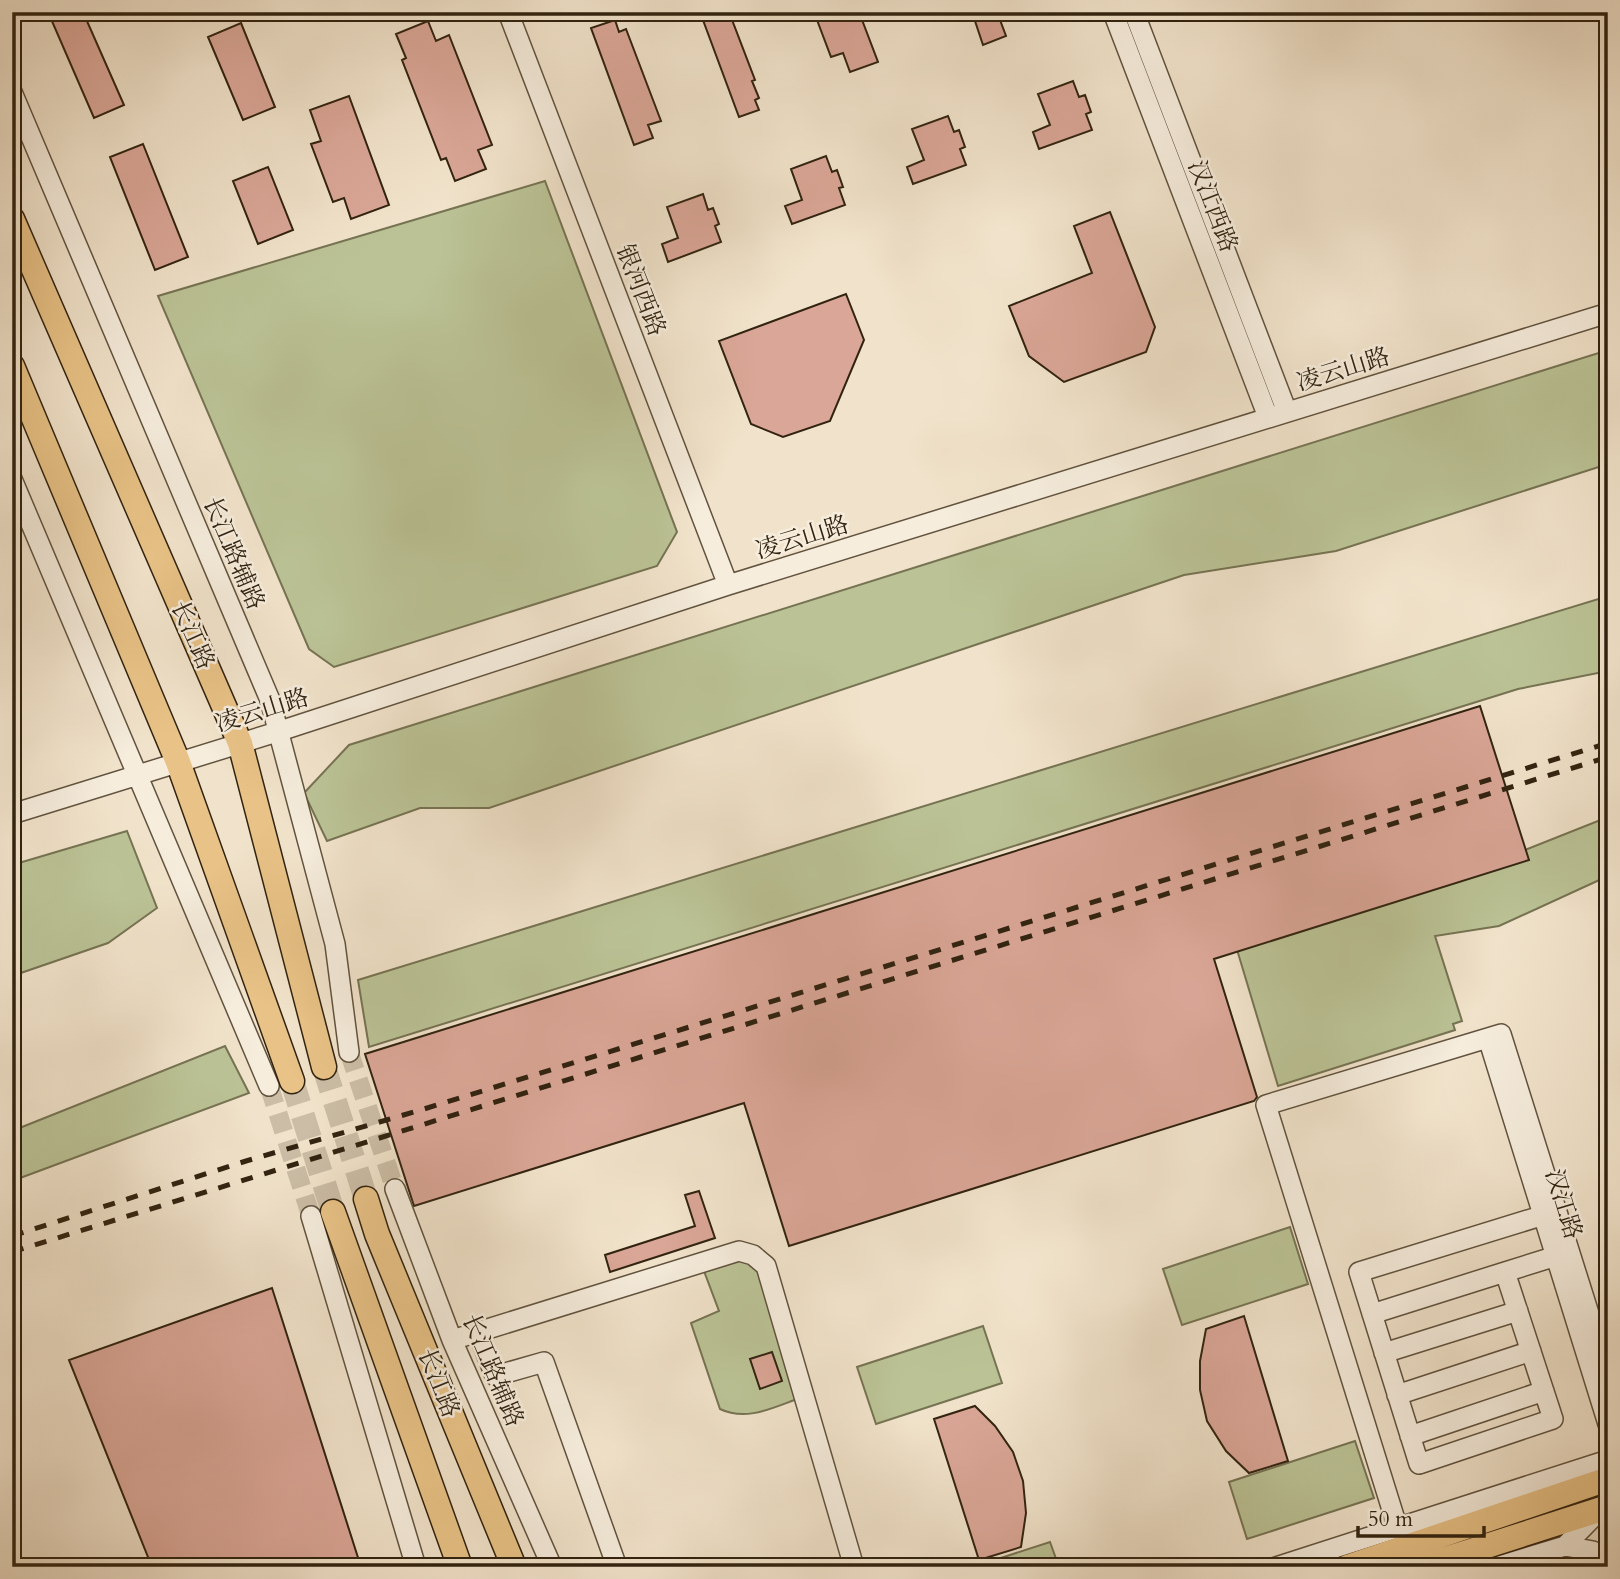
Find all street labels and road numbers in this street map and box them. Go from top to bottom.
street label: 汉江西路 [1180,155,1245,257]
street label: 银河西路 [608,239,673,341]
street label: 凌云山路 [1292,340,1394,399]
street label: 长江路辅路 [195,492,272,615]
street label: 凌云山路 [751,508,853,567]
street label: 长江路 [163,596,222,675]
street label: 凌云山路 [211,681,313,740]
street label: 汉江路 [1537,1165,1590,1243]
street label: 长江路辅路 [454,1309,531,1432]
street label: 长江路 [410,1344,467,1423]

